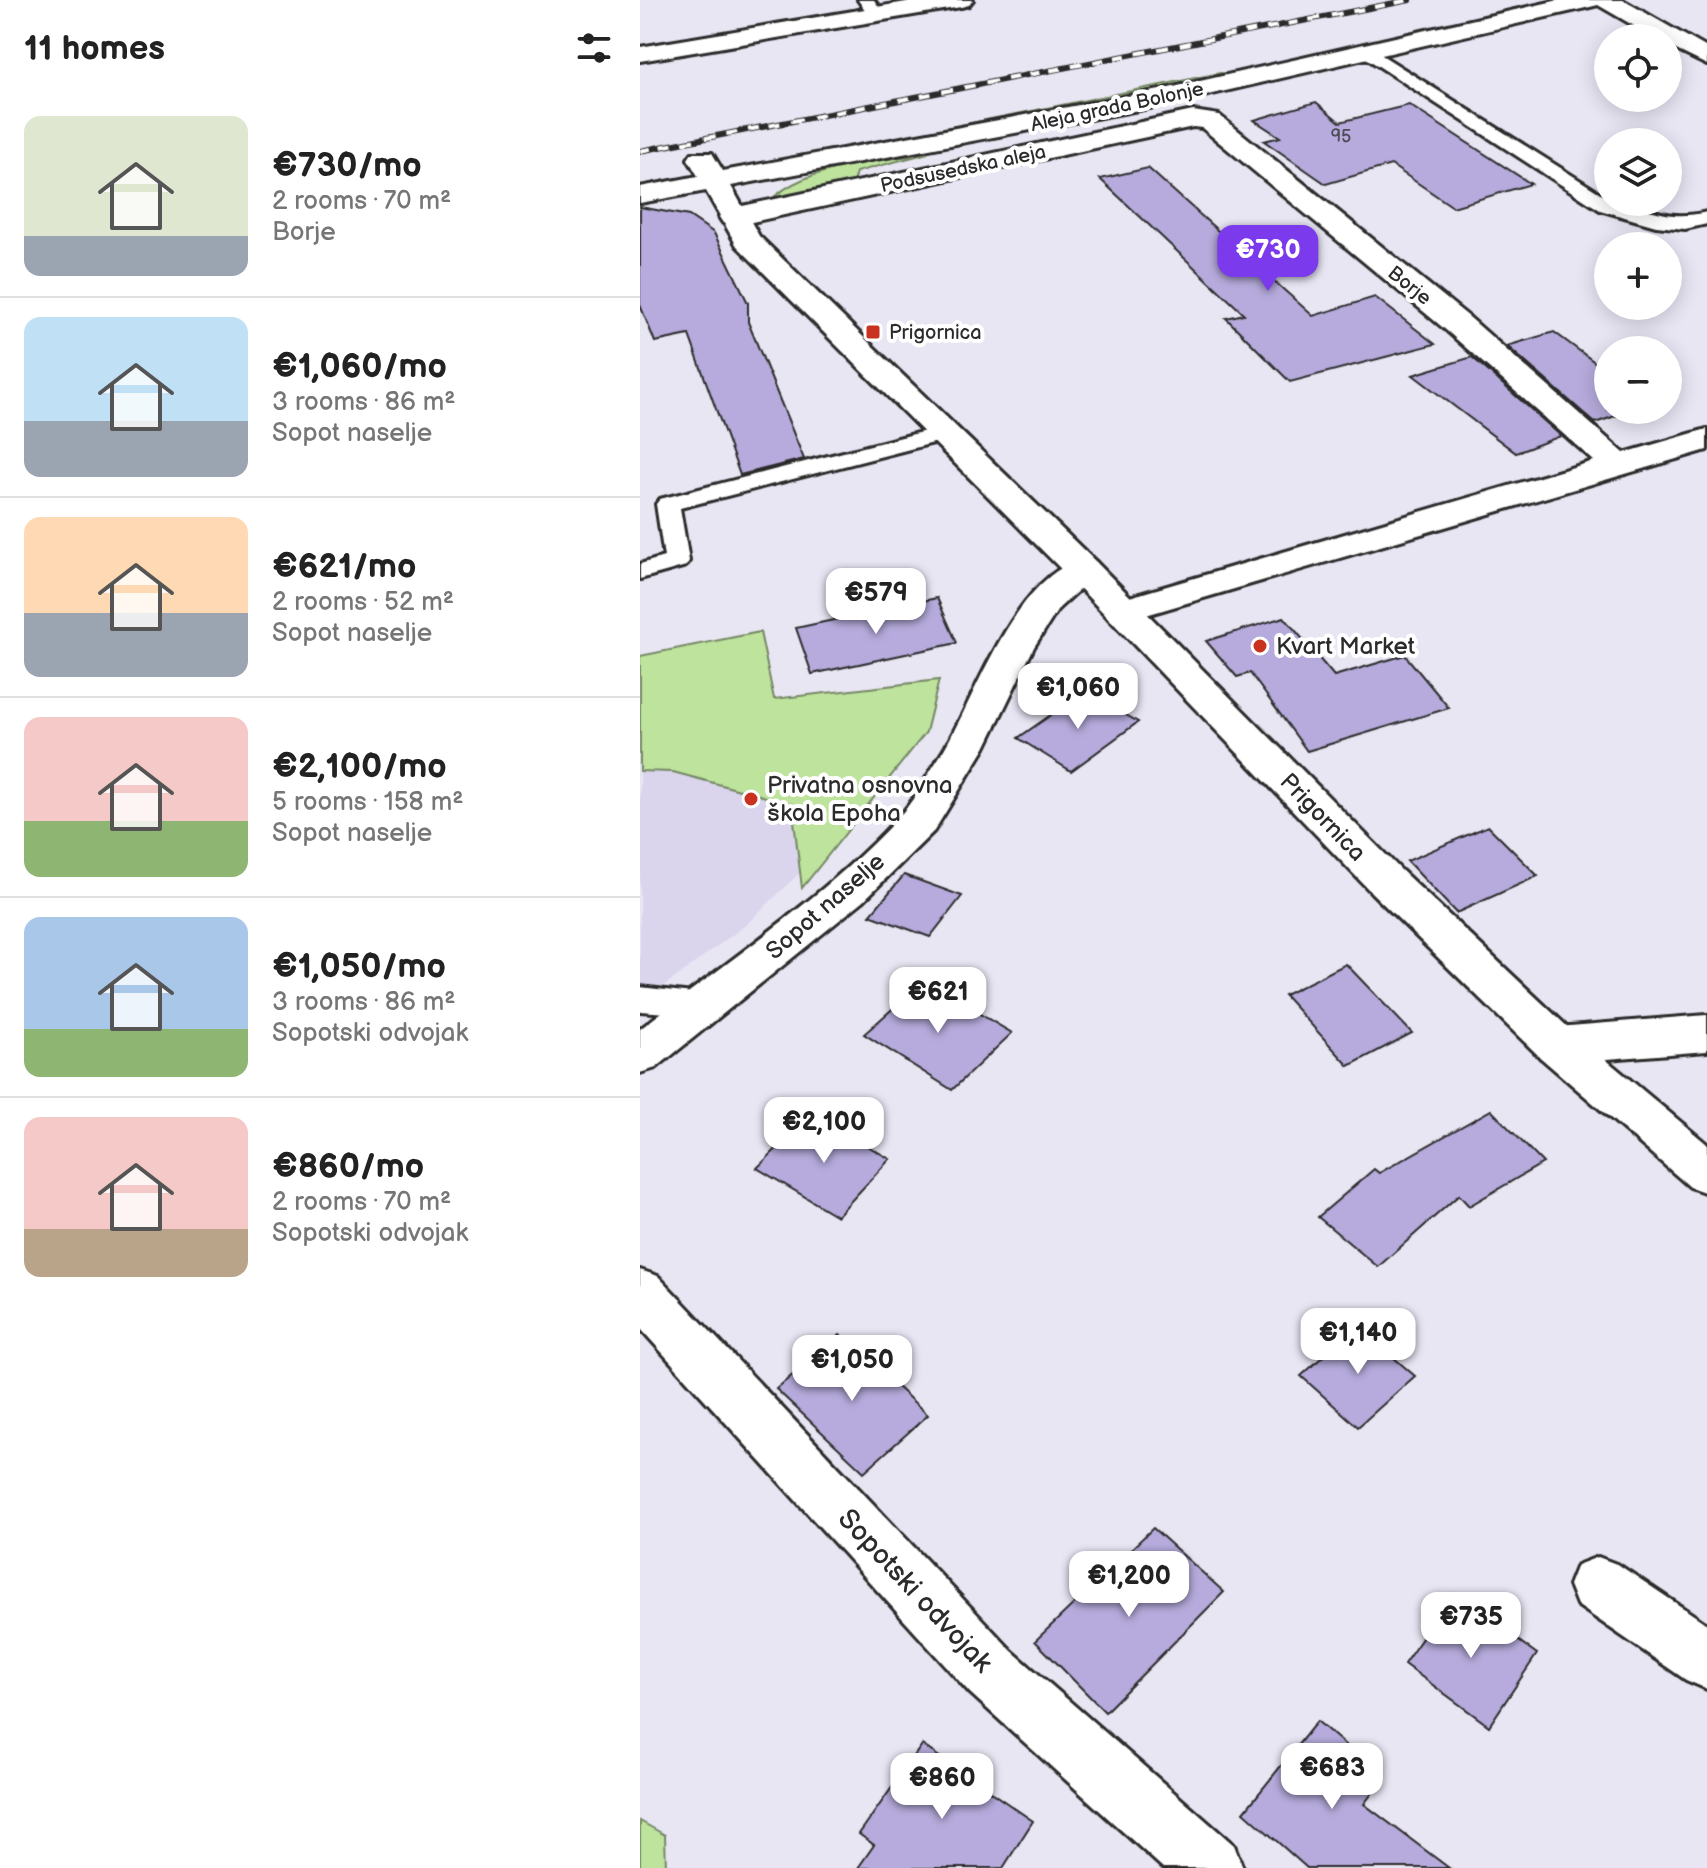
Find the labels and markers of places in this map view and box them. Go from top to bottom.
pin: €730 [1221,225,1315,293]
place label: Prigornica [889,321,982,345]
marker: Prigornica [864,323,882,341]
pin: €579 [829,568,923,636]
place label: Kvart Market [1276,632,1416,661]
marker: Kvart Market [1251,637,1269,655]
pin: €1,060 [1013,663,1143,731]
place label: Privatna osnovna škola Epoha [767,771,953,828]
marker: Privatna osnovna škola Epoha [742,790,760,808]
pin: €621 [891,967,985,1035]
pin: €2,100 [759,1097,889,1165]
pin: €1,140 [1293,1308,1423,1376]
pin: €1,050 [787,1335,917,1403]
pin: €1,200 [1064,1551,1194,1619]
pin: €735 [1424,1592,1518,1660]
pin: €683 [1285,1743,1379,1811]
pin: €860 [895,1753,989,1821]

